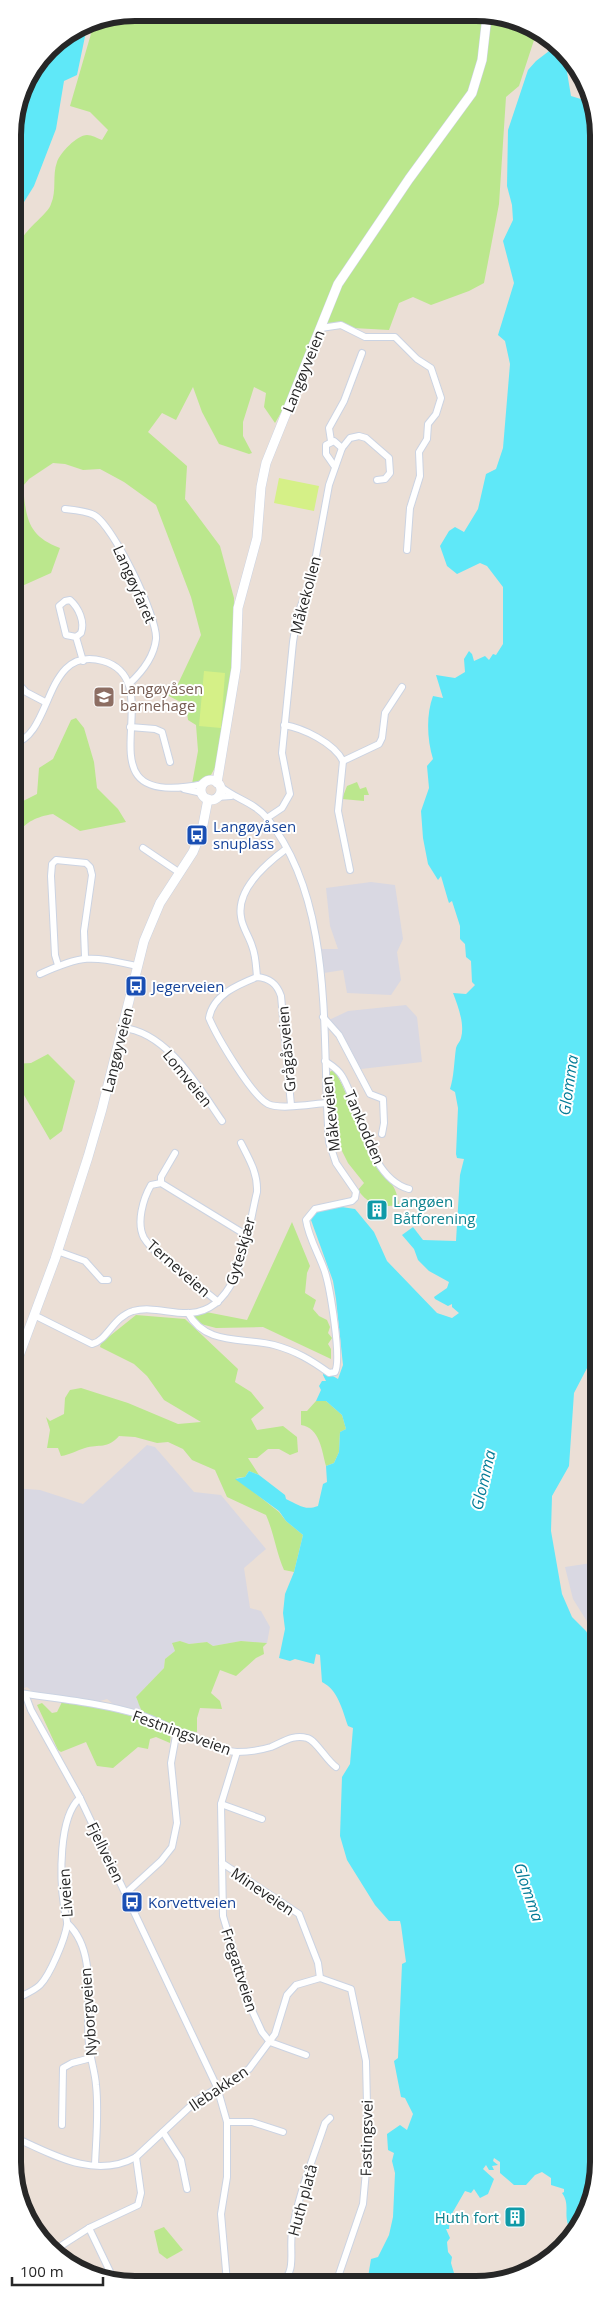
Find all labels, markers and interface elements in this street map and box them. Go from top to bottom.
street label: Langøyveien [277,327,329,415]
street label: Langøyfaret [109,542,161,626]
street label: Måkekollen [285,554,325,636]
place label: Langøyåsen barnehage [120,678,203,715]
school or university icon: Langøyåsen barnehage [92,685,116,709]
place label: Langøyåsen snuplass [213,816,296,853]
bus stop icon: Langøyåsen snuplass [185,823,209,847]
bus stop icon: Jegerveien [124,974,148,998]
place label: Jegerveien [150,976,224,996]
street label: Langøyveien [97,1005,137,1095]
street label: Grågåsveien [272,1005,300,1093]
street label: Lomveien [159,1045,217,1111]
water label: Glomma [553,1053,583,1117]
street label: Måkeveien [316,1075,344,1153]
street label: Tankodden [340,1087,390,1167]
place label: Langøen Båtforening [393,1191,475,1228]
building icon: Langøen Båtforening [365,1198,389,1222]
street label: Gyteskjær [221,1215,259,1287]
street label: Terneveien [143,1235,215,1301]
water label: Glomma [465,1448,501,1512]
street label: Festningsveien [130,1705,234,1759]
street label: Fjellveien [83,1818,129,1886]
water label: Glomma [509,1860,549,1924]
street label: Mineveien [227,1863,299,1919]
street label: Liveien [53,1868,77,1918]
bus stop icon: Korvettveien [120,1890,144,1914]
place label: Korvettveien [148,1892,236,1912]
street label: Fregattveien [217,1926,263,2014]
street label: Nyborgveien [75,1967,101,2057]
street label: Ilebakken [185,2061,251,2115]
street label: Fastingsvei [355,2100,377,2176]
street label: Huth platå [283,2162,321,2238]
building icon: Huth fort [503,2205,527,2229]
place label: Huth fort [435,2207,499,2227]
scale bar [12,2254,104,2286]
text: 100 m [20,2261,64,2281]

